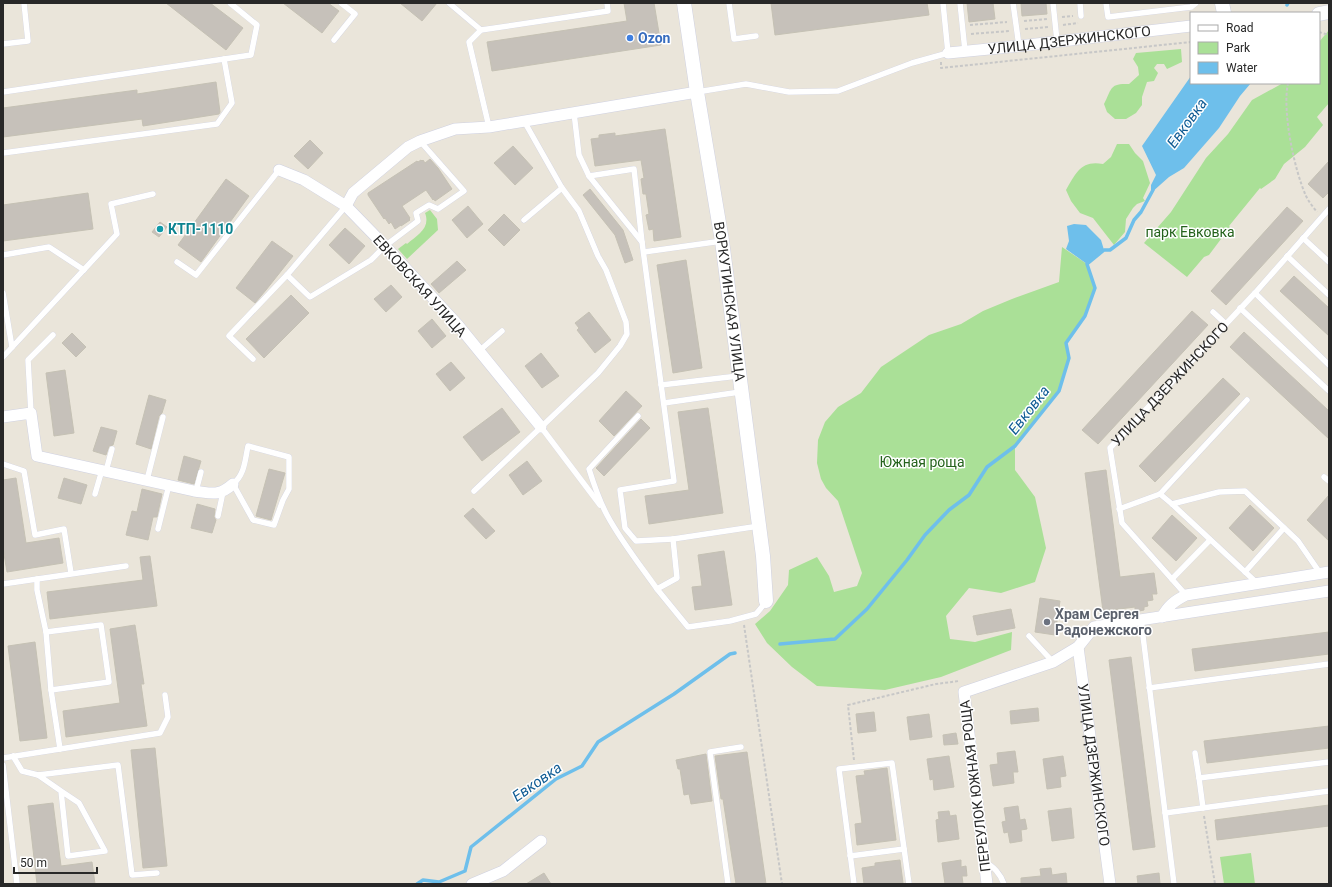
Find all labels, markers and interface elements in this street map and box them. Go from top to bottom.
legend [1190,12,1320,84]
text: Road [1226,21,1254,35]
street label: УЛИЦА ДЗЕРЖИНСКОГО [987,23,1152,57]
place label: Ozon [638,30,671,46]
marker: Ozon [625,33,635,43]
text: Park [1226,41,1251,55]
text: Water [1226,61,1257,75]
water label: Евковка [1163,95,1211,151]
street label: ВОРКУТИНСКАЯ УЛИЦА [711,220,748,382]
place label: КТП-1110 [168,221,233,237]
marker: КТП-1110 [155,224,165,234]
park label: парк Евковка [1145,224,1235,240]
street label: ЕВКОВСКАЯ УЛИЦА [370,232,470,340]
street label: УЛИЦА ДЗЕРЖИНСКОГО [1108,319,1232,449]
water label: Евковка [1004,382,1054,438]
park label: Южная роща [879,454,965,470]
place label: Храм Сергея Радонежского [1055,606,1152,638]
marker: Храм Сергея Радонежского [1042,617,1052,627]
street label: УЛИЦА ДЗЕРЖИНСКОГО [1075,683,1113,847]
street label: ПЕРЕУЛОК ЮЖНАЯ РОЩА [957,699,993,873]
water label: Евковка [509,758,565,806]
scale bar [14,849,97,875]
text: 50 m [20,856,47,870]

